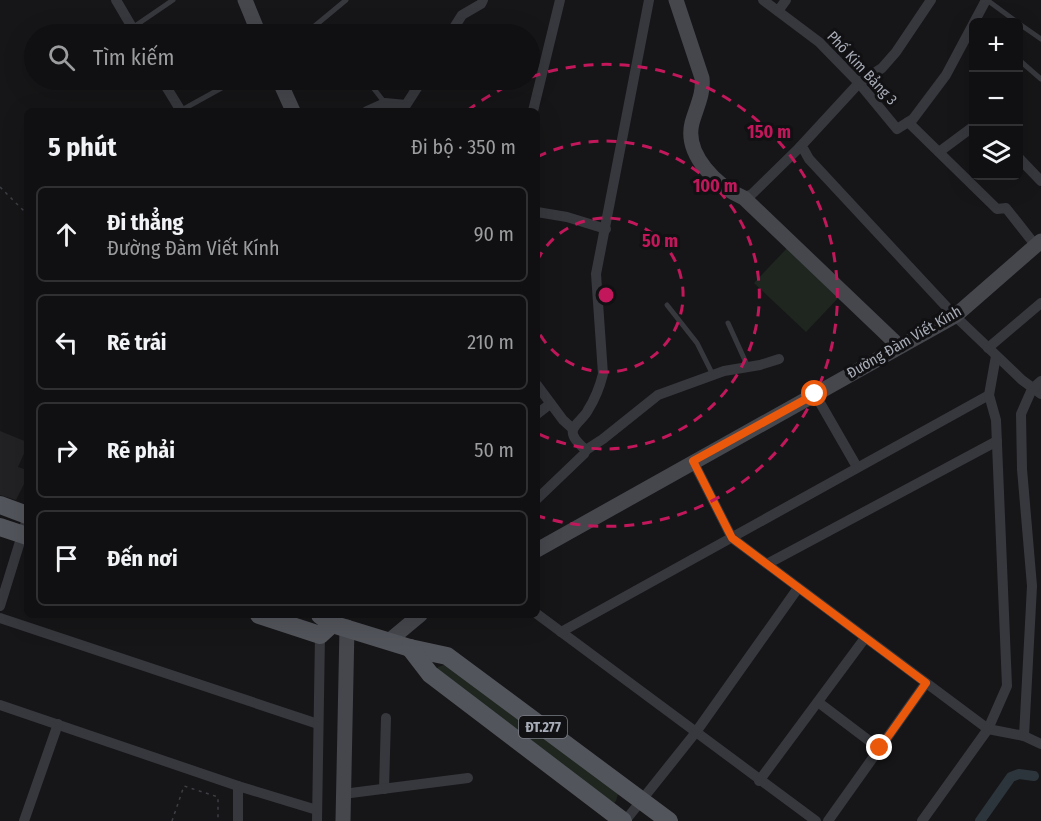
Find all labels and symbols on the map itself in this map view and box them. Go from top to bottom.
street label: Phố Kim Bảng 3 [823,27,901,109]
text: 150 m [747,121,791,143]
text: 100 m [693,175,737,197]
text: 50 m [642,230,678,252]
centre of rings [596,285,616,305]
street label: Đường Đàm Viết Kính [843,302,965,382]
route start [801,380,827,406]
road number: ĐT.277 [519,716,567,738]
route end [866,734,892,760]

